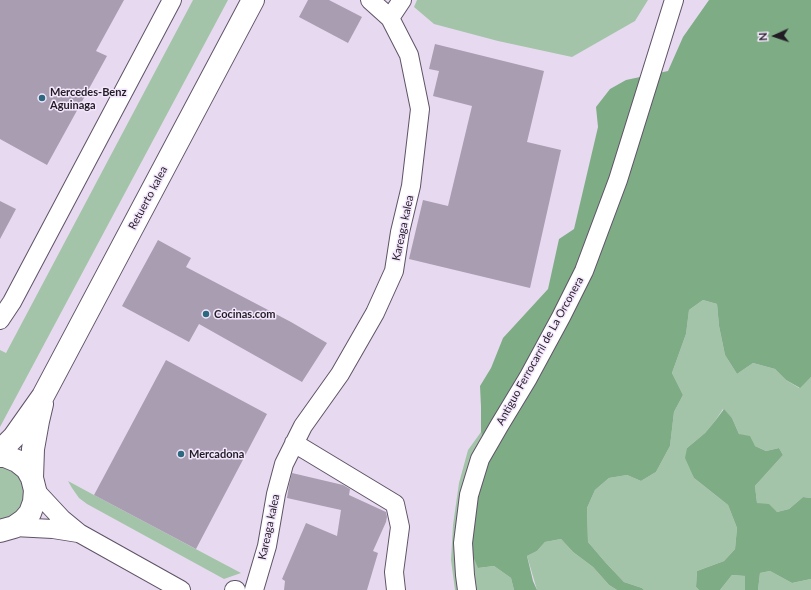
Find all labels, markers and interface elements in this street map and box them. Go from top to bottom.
north arrow [755,16,795,56]
text: N [756,32,769,41]
place label: Mercedes-Benz Aguinaga [50,85,126,111]
marker: Mercedes-Benz Aguinaga [37,93,47,103]
street label: Retuerto kalea [126,164,170,232]
street label: Kareaga kalea [390,194,416,262]
street label: Antiguo Ferrocarril de La Orconera [494,275,586,427]
place label: Cocinas.com [214,307,276,321]
marker: Cocinas.com [201,309,211,319]
place label: Mercadona [189,447,244,461]
marker: Mercadona [176,449,186,459]
street label: Kareaga kalea [256,493,282,561]

